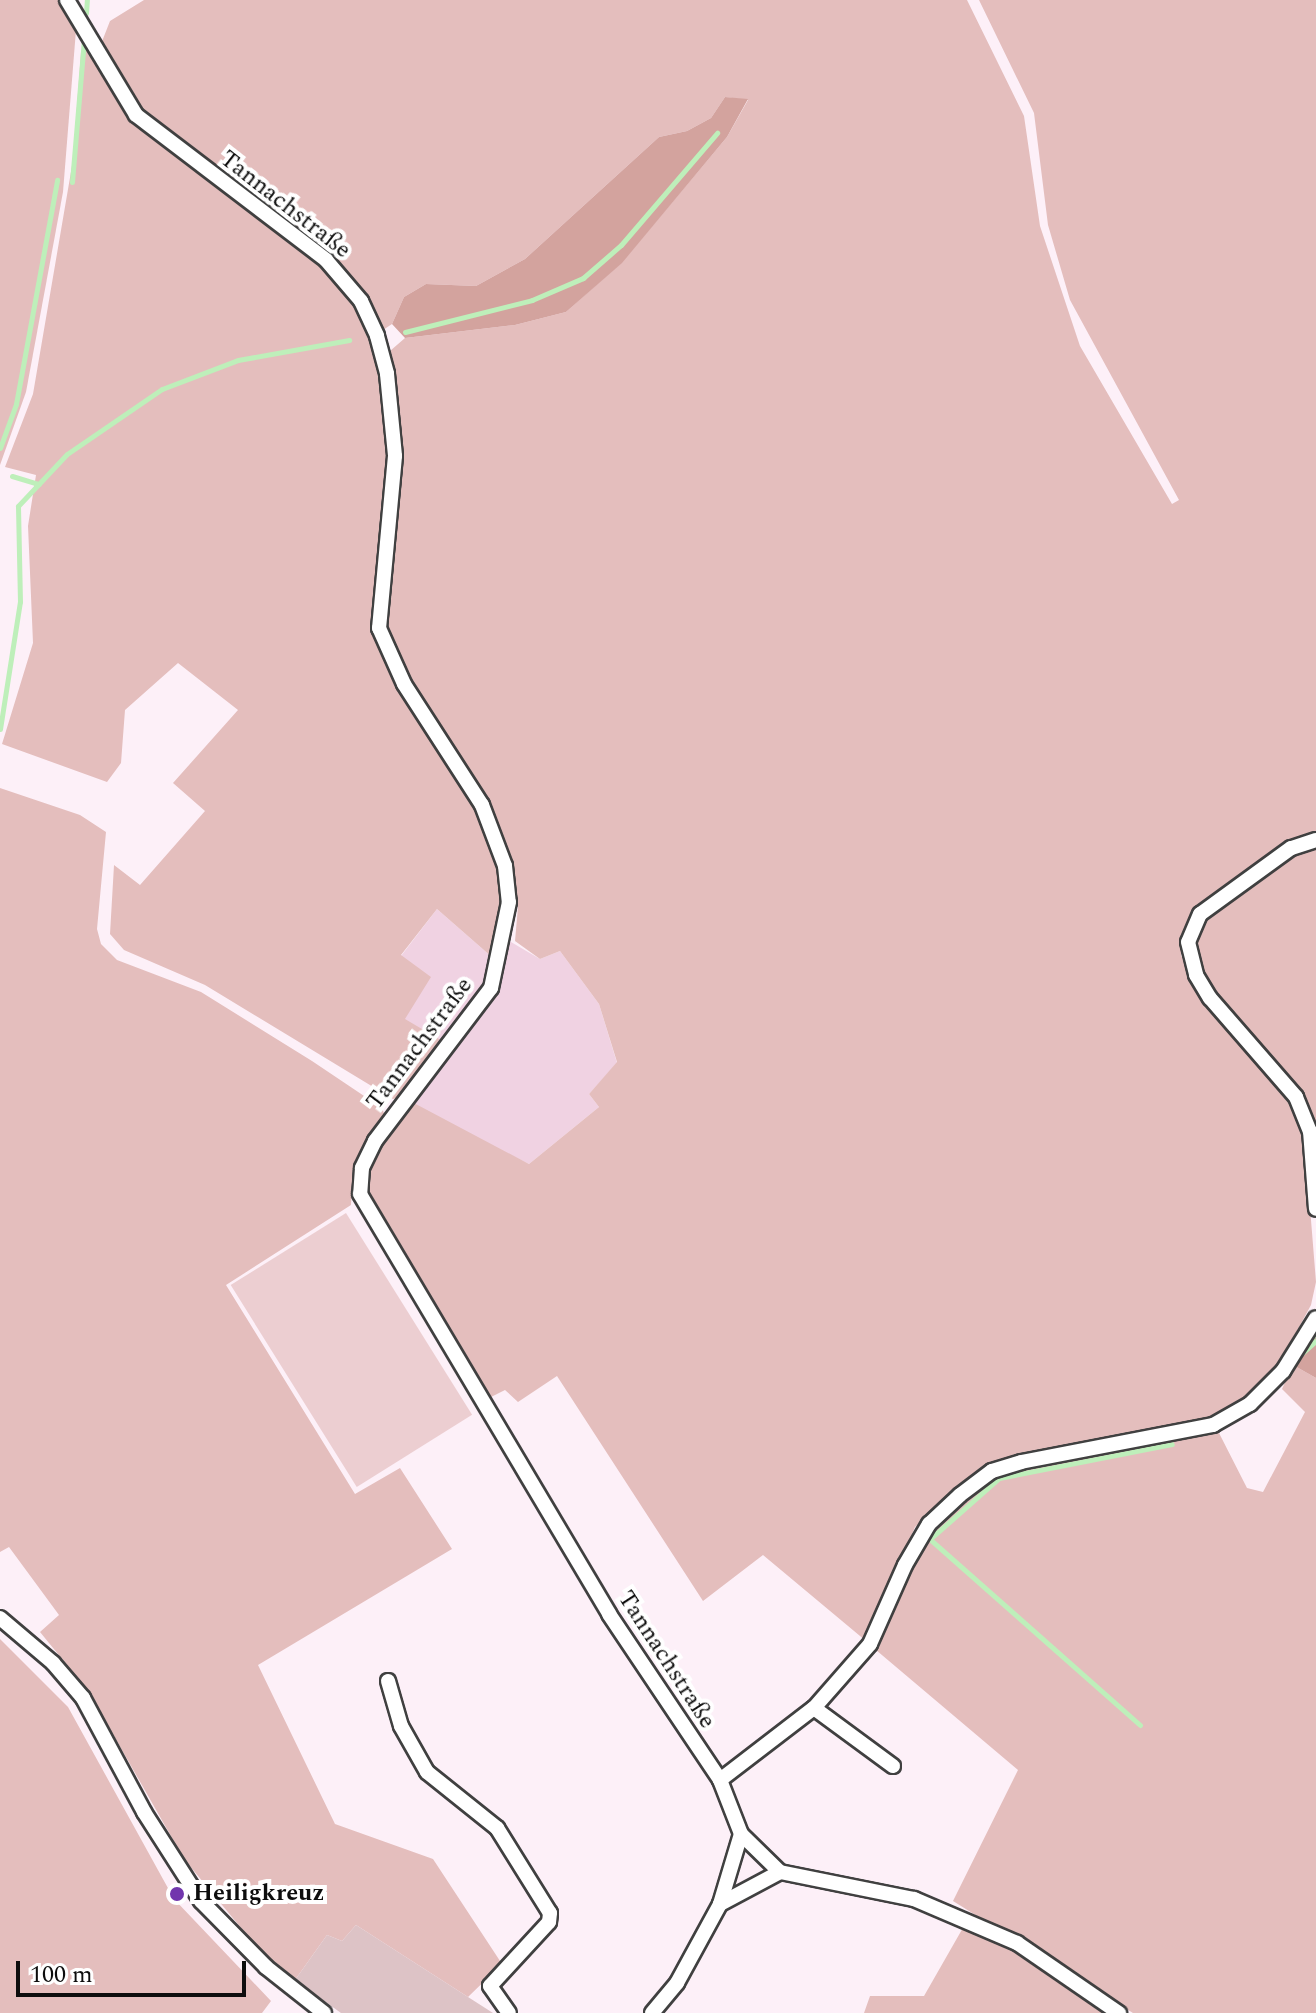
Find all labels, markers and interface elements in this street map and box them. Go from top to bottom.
street label: Tannachstraße [214,145,356,265]
street label: Tannachstraße [361,972,479,1116]
street label: Tannachstraße [611,1586,721,1734]
place label: Heiligkreuz [193,1880,324,1908]
marker: Heiligkreuz [168,1885,186,1903]
scale bar [20,1945,250,1995]
text: 100 m [30,1957,93,1993]

